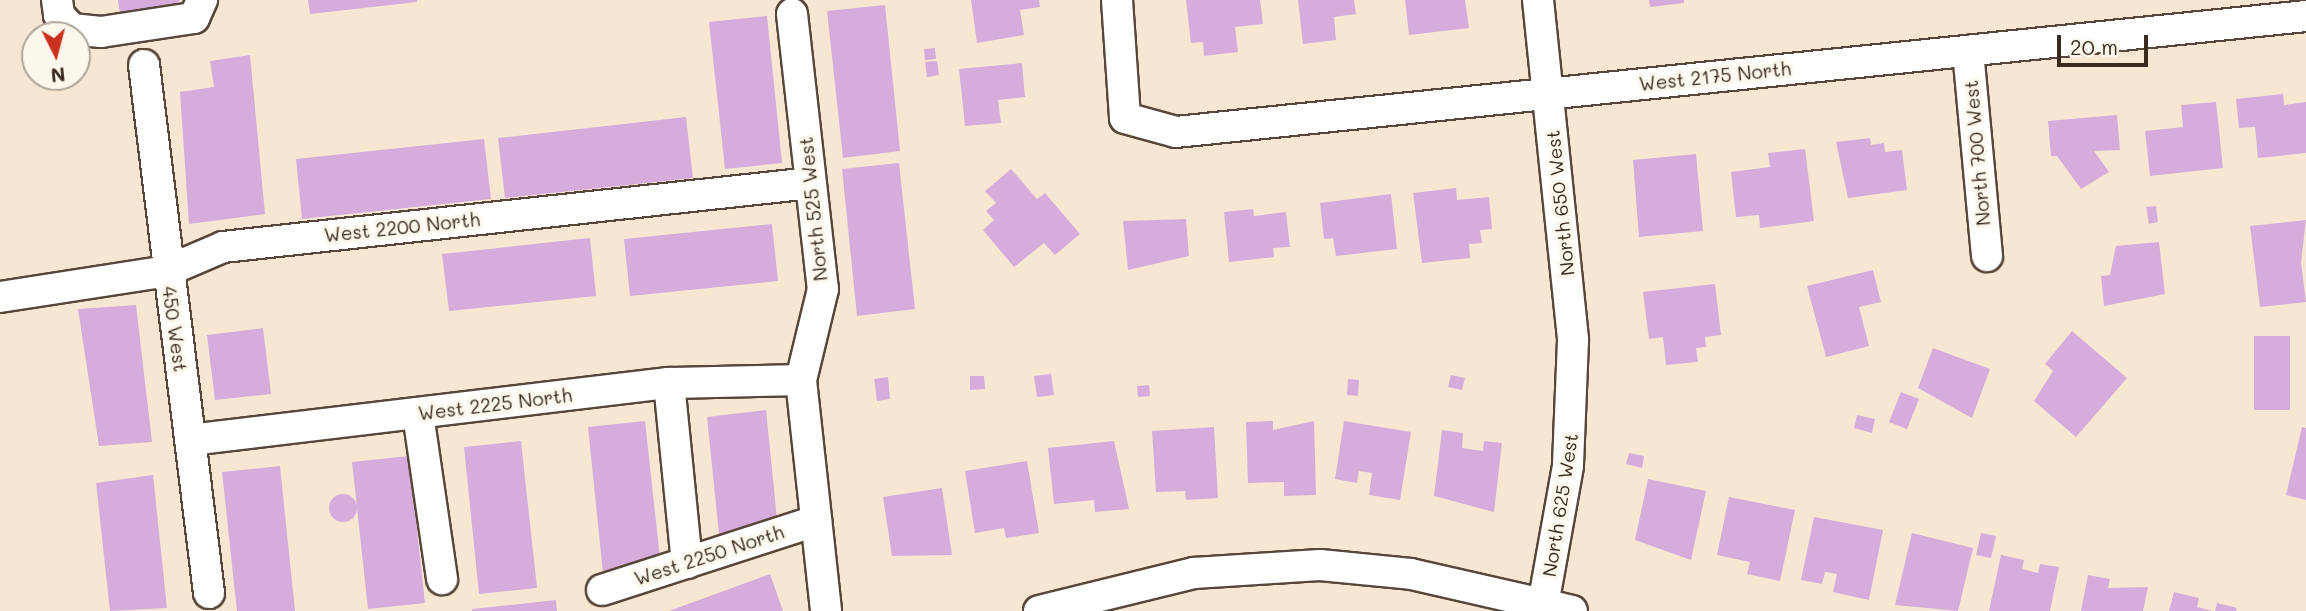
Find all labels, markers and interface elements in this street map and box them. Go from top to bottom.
north arrow [21,21,91,91]
scale bar [2061,21,2152,65]
text: 20 m [2070,33,2118,60]
street label: West 2175 North [1638,57,1792,95]
text: N [50,62,67,89]
street label: North 700 West [1959,79,1995,227]
street label: North 650 West [1541,129,1579,277]
street label: North 525 West [794,136,832,282]
street label: West 2200 North [323,207,481,247]
street label: 450 West [158,285,192,373]
street label: West 2225 North [417,383,573,425]
street label: North 625 West [1537,431,1583,579]
street label: West 2250 North [631,520,787,590]

